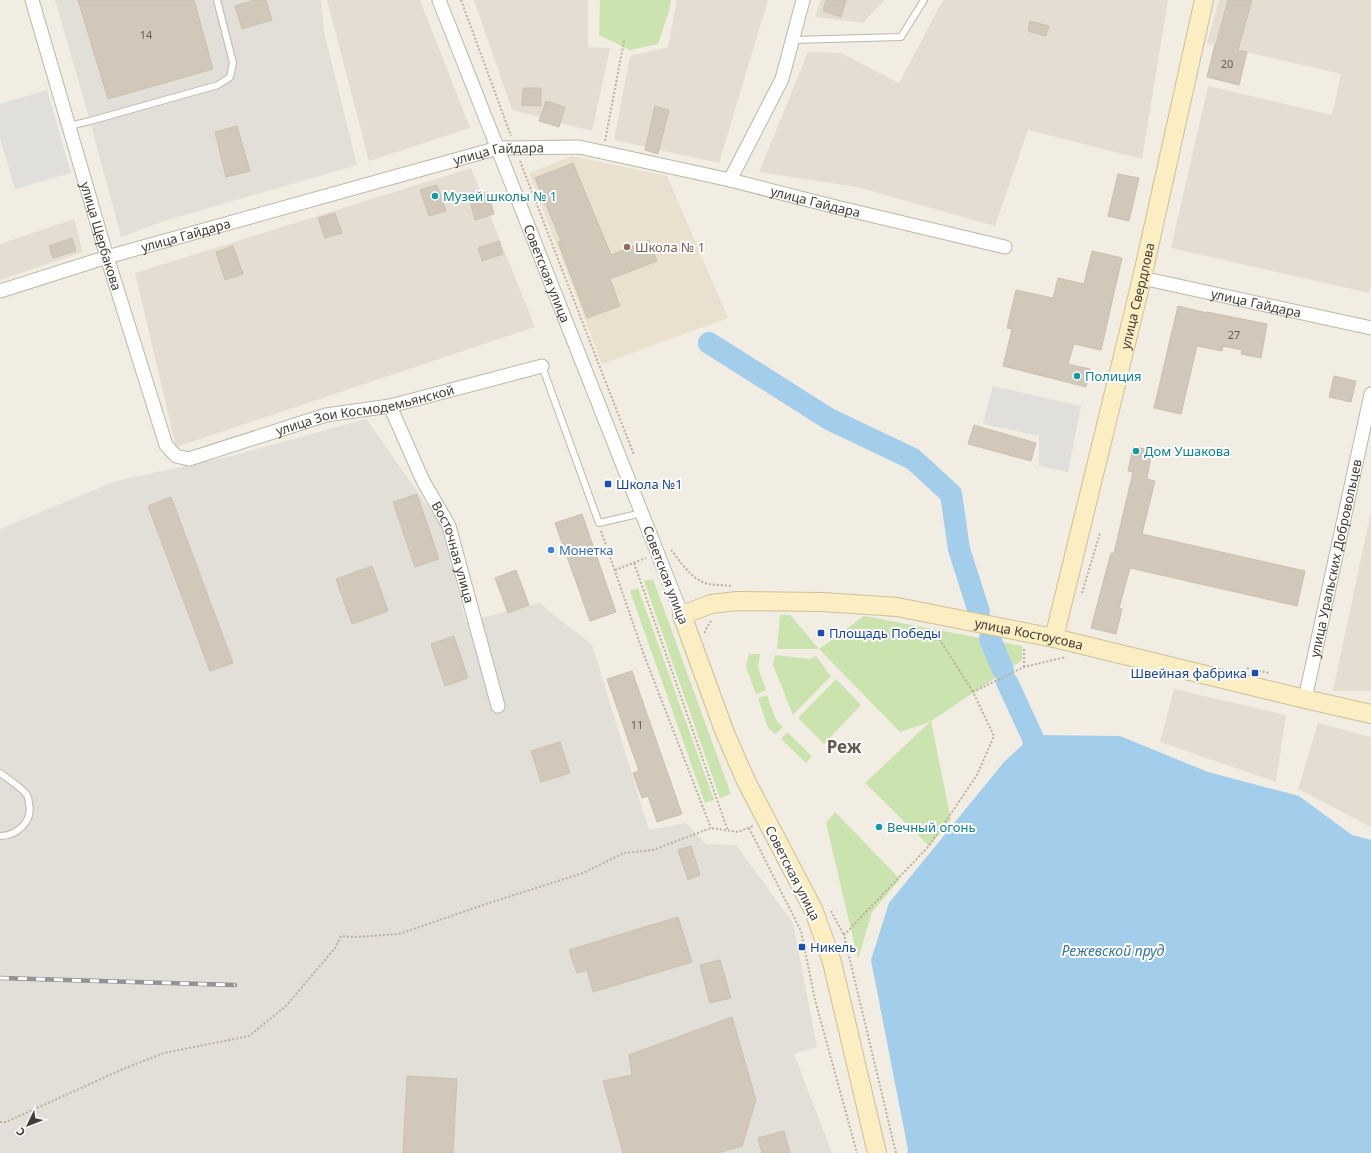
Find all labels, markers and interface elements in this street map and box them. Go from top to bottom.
house number: 14 [140,27,153,42]
house number: 20 [1221,56,1233,71]
street label: улица Гайдара [451,138,544,169]
street label: улица Щербакова [76,180,126,293]
street label: улица Гайдара [769,182,862,221]
place label: Музей школы № 1 [443,187,557,205]
marker: Музей школы № 1 [430,191,440,201]
street label: улица Гайдара [139,214,232,256]
street label: Советская улица [519,222,575,325]
place label: Школа № 1 [635,238,705,256]
street label: улица Свердлова [1116,241,1159,351]
marker: Школа № 1 [622,242,632,252]
street label: улица Гайдара [1209,284,1303,322]
house number: 27 [1228,327,1240,342]
place label: Полиция [1085,367,1142,385]
marker: Полиция [1072,371,1082,381]
street label: улица Зои Космодемьянской [273,381,456,440]
place label: Дом Ушакова [1144,442,1230,460]
marker: Дом Ушакова [1131,446,1141,456]
street label: улица Уральских Добровольцев [1305,457,1366,659]
place label: Школа №1 [616,475,683,493]
marker: Школа №1 [603,479,613,489]
street label: Восточная улица [428,498,479,605]
street label: Советская улица [639,523,693,627]
place label: Монетка [559,541,613,559]
marker: Монетка [546,545,556,555]
street label: улица Костоусова [973,614,1085,654]
place label: Площадь Победы [829,624,941,642]
marker: Площадь Победы [816,628,826,638]
place label: Швейная фабрика [1130,664,1247,682]
marker: Швейная фабрика [1250,668,1260,678]
house number: 11 [631,717,643,732]
district label: Реж [827,735,862,758]
place label: Вечный огонь [887,818,976,836]
street label: Советская улица [761,822,825,924]
marker: Вечный огонь [874,822,884,832]
place label: Никель [810,938,856,956]
water label: Режевской пруд [1062,941,1165,960]
marker: Никель [797,942,807,952]
north arrow [8,1105,48,1145]
text: С [12,1124,28,1140]

